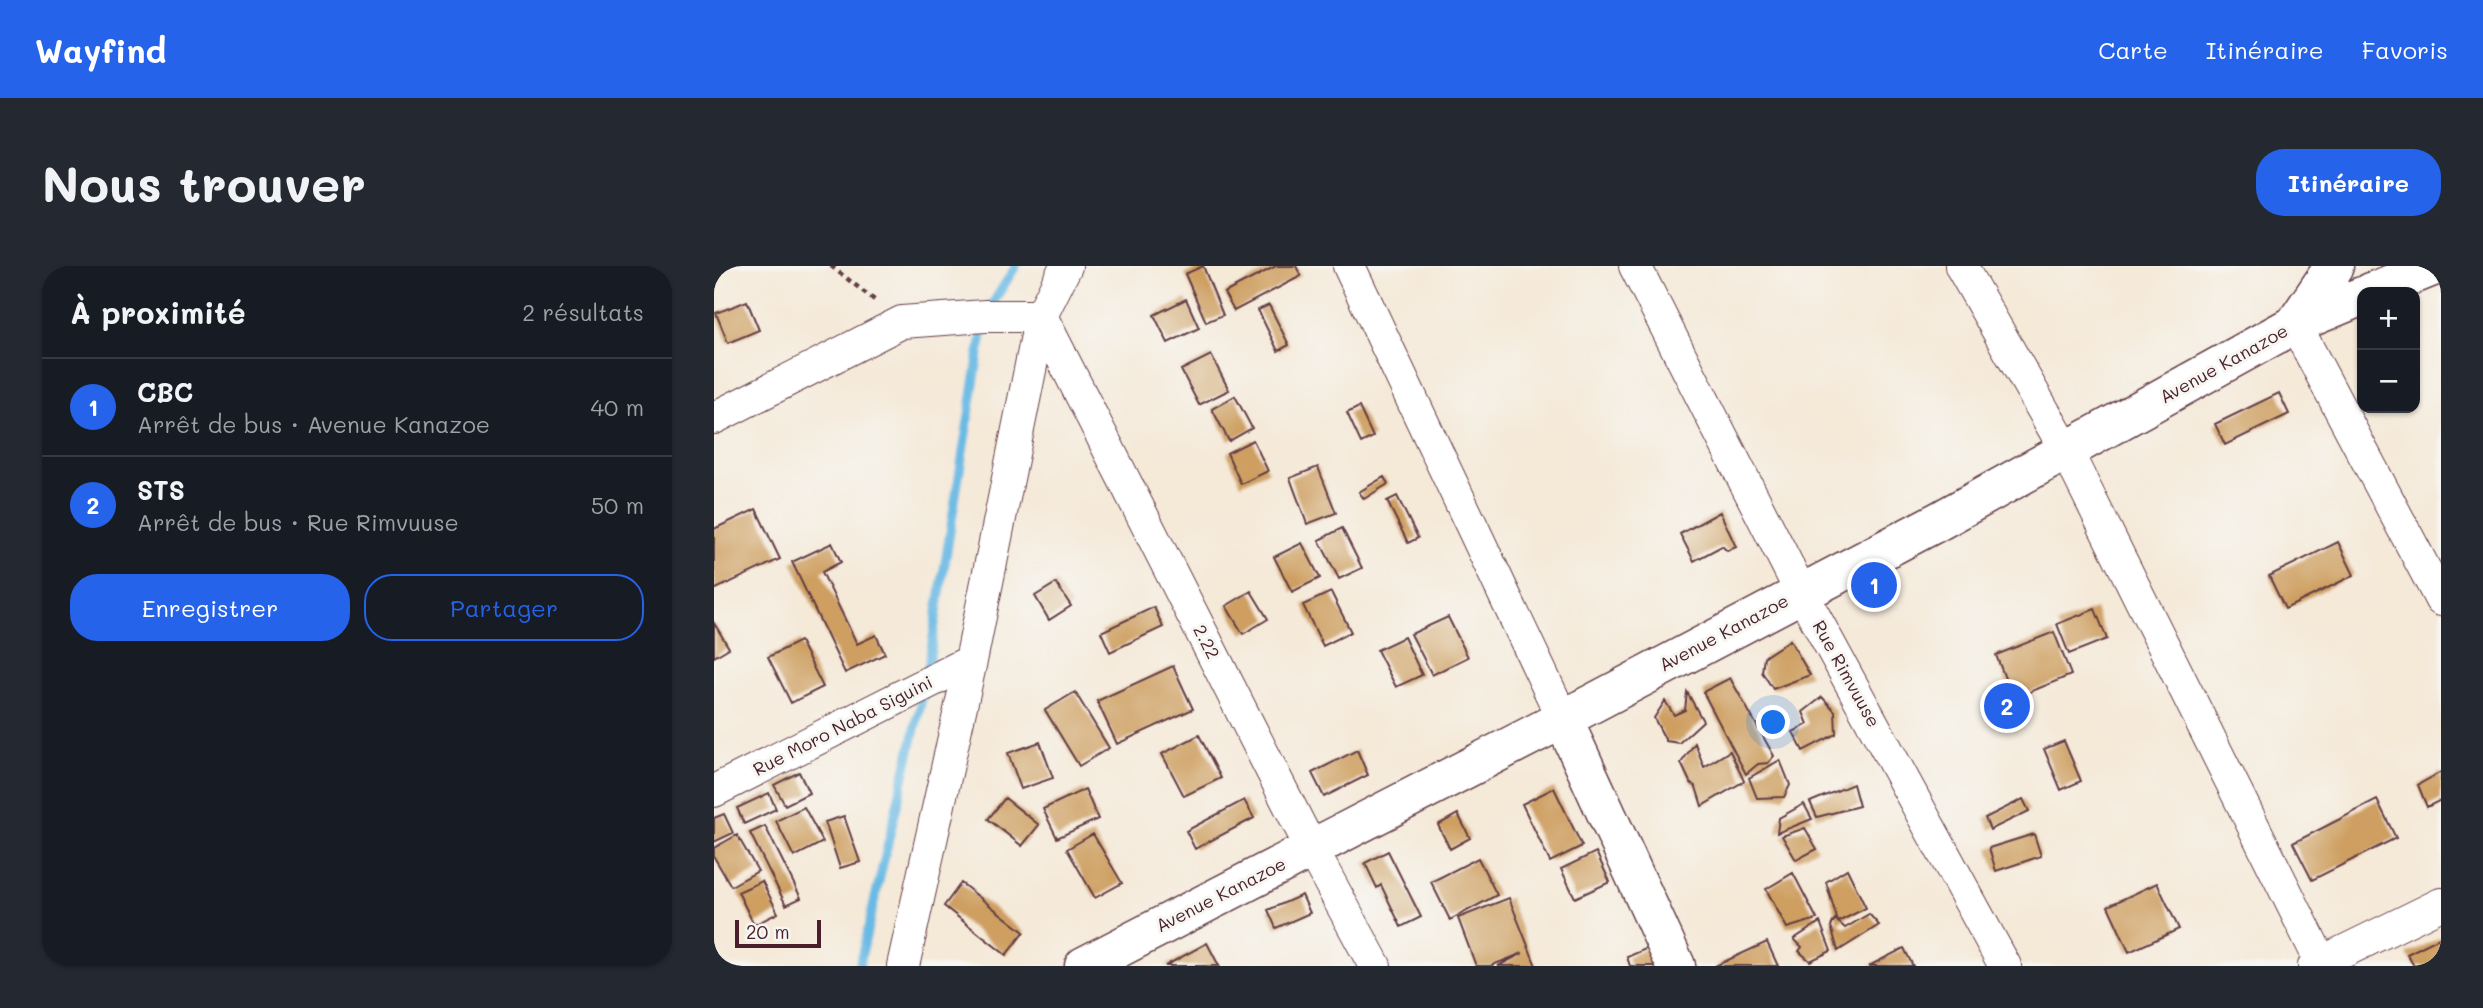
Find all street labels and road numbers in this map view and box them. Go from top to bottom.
street label: Avenue Kanazoe [2155,318,2292,408]
street label: Avenue Kanazoe [1655,588,1792,676]
street label: Rue Rimvuuse [1808,616,1886,731]
street label: 2.22 [1188,620,1226,663]
street label: Rue Moro Naba Siguini [749,669,936,781]
street label: Avenue Kanazoe [1151,851,1290,937]

